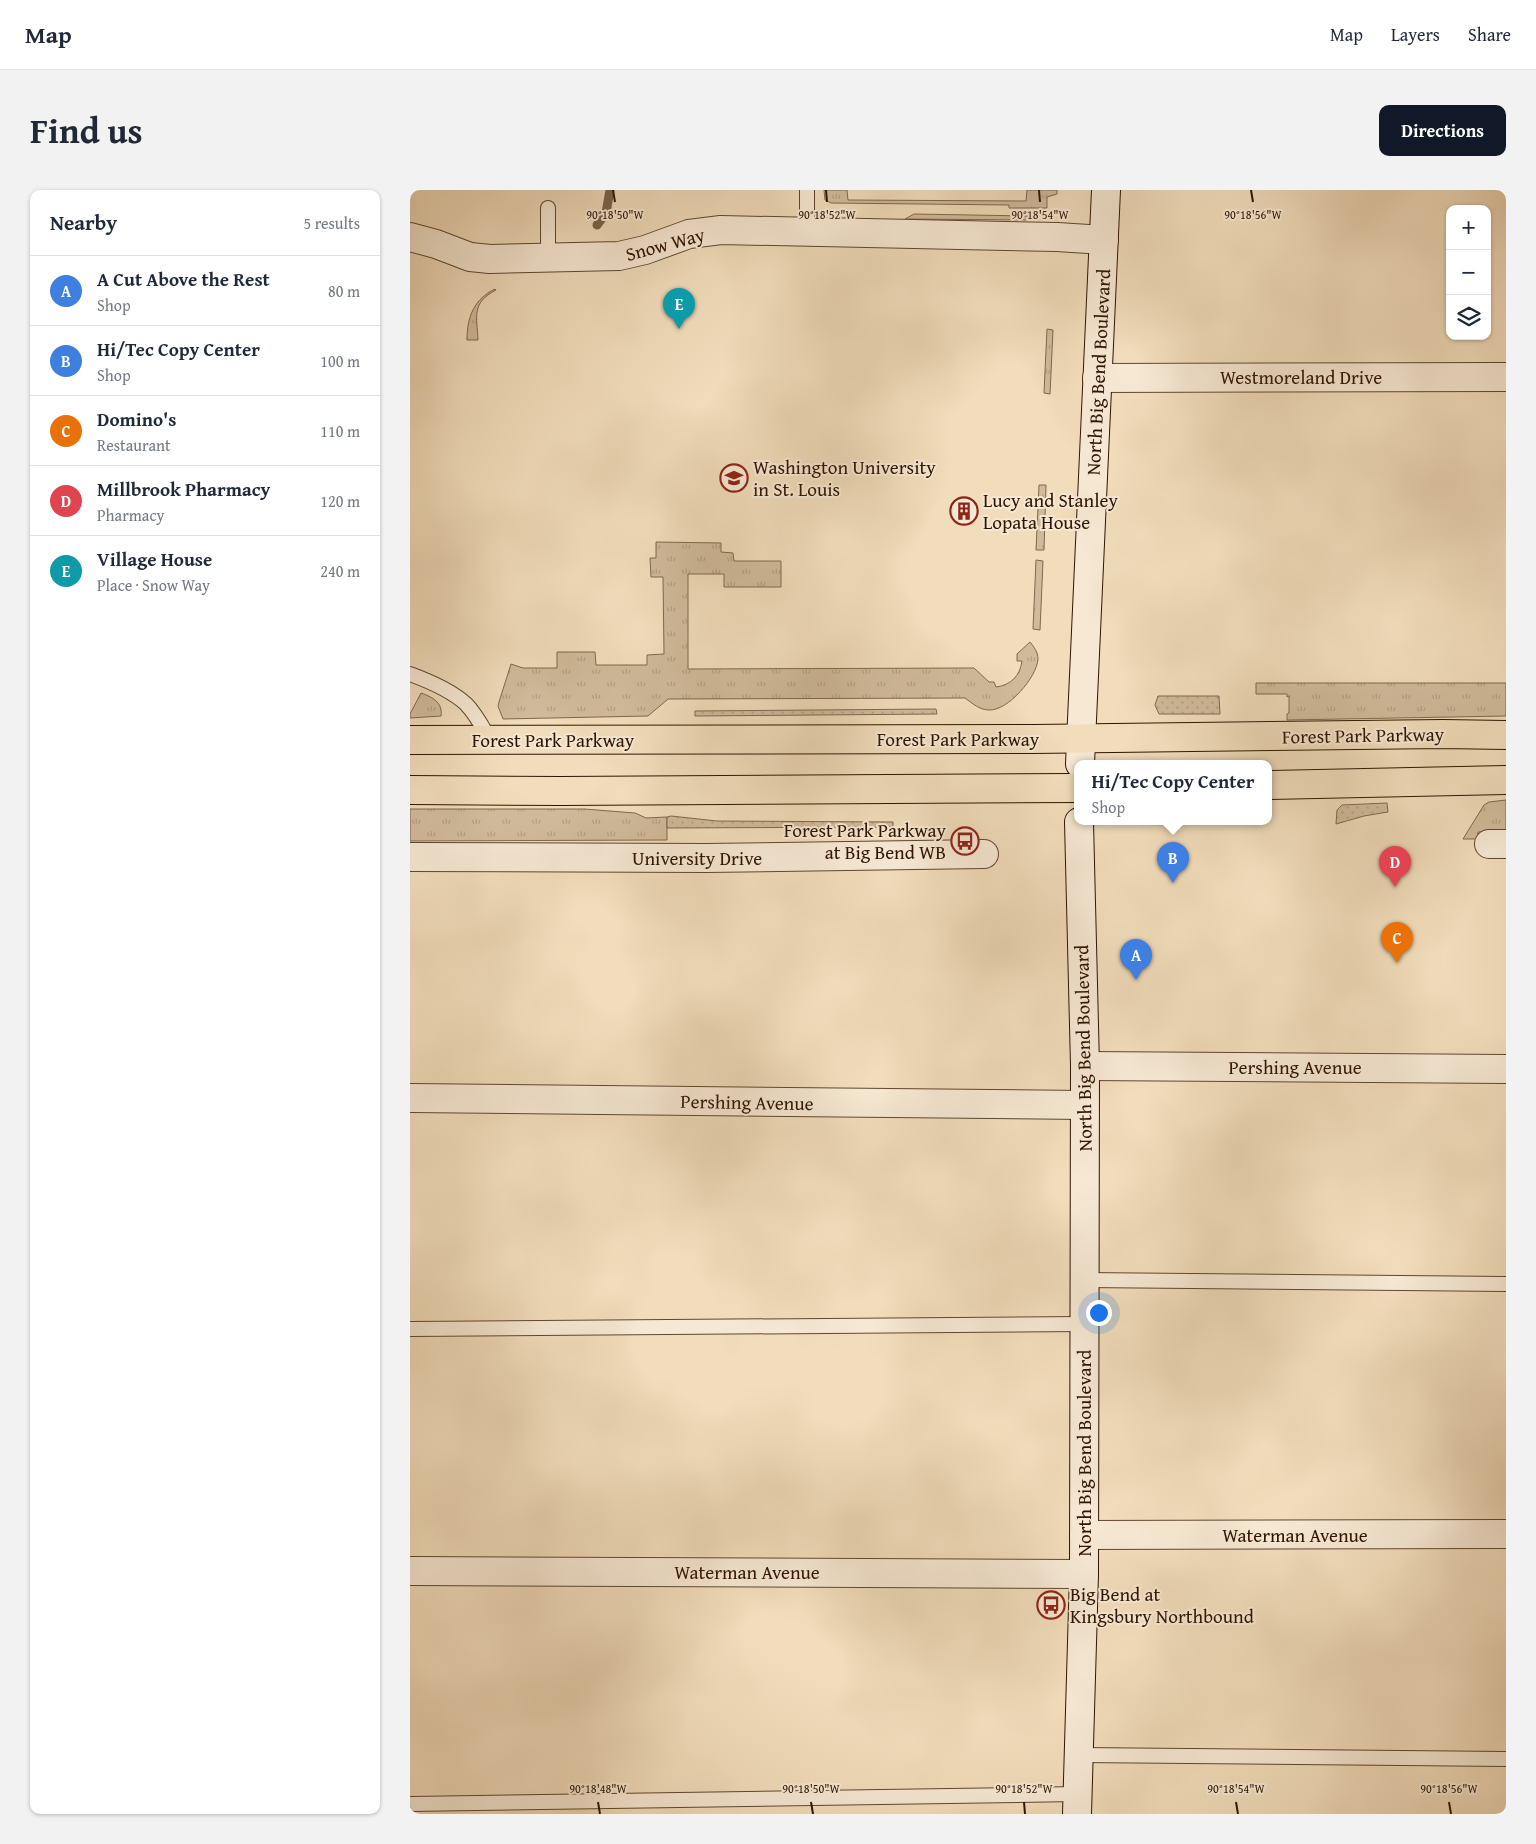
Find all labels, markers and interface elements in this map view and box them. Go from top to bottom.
text: Map [25,17,72,52]
text: Map [1330,21,1363,48]
text: Layers [1391,21,1440,48]
text: Share [1468,21,1511,48]
text: Find us [30,105,143,156]
button: Directions [1379,105,1506,156]
map controls [1446,205,1491,340]
button: + [1446,205,1491,250]
text: 90°18'50"W [586,206,645,223]
text: 90°18'52"W [798,206,857,223]
text: 90°18'54"W [1011,206,1070,223]
text: 90°18'56"W [1224,206,1283,223]
text: Nearby [50,207,117,238]
text: 5 results [303,211,360,235]
street label: Snow Way [622,220,708,268]
button: − [1446,250,1491,295]
text: A Cut Above the Rest [97,265,270,293]
street label: North Big Bend Boulevard [1079,267,1117,476]
text: A [61,279,71,303]
text: 80 m [328,279,360,303]
pin: E [663,288,695,329]
text: Shop [97,293,131,317]
button: layers [1446,295,1491,340]
text: Hi/Tec Copy Center [97,335,260,363]
text: B [61,349,71,373]
text: 100 m [320,349,360,373]
text: Shop [97,363,131,387]
street label: Westmoreland Drive [1220,363,1382,391]
text: Domino's [97,405,176,433]
text: C [61,419,71,443]
text: 110 m [320,419,360,443]
text: Restaurant [97,433,171,457]
place label: Washington University in St. Louis [753,453,936,503]
school or university icon: Washington University in St. Louis [719,463,749,493]
text: Millbrook Pharmacy [97,475,270,503]
place label: Lucy and Stanley Lopata House [983,486,1118,536]
text: D [61,489,71,513]
text: 120 m [320,489,360,513]
building icon: Lucy and Stanley Lopata House [949,496,979,526]
text: Pharmacy [97,503,164,527]
text: Village House [97,545,212,573]
text: E [62,559,70,583]
text: 240 m [320,559,360,583]
text: Place · Snow Way [97,573,210,597]
street label: Forest Park Parkway [1282,720,1445,750]
street label: Forest Park Parkway [877,725,1040,753]
street label: Forest Park Parkway [472,726,635,754]
popup [1074,760,1272,825]
text: Hi/Tec Copy Center [1091,767,1255,795]
text: Shop [1091,795,1125,819]
place label: Forest Park Parkway at Big Bend WB [784,816,947,866]
bus stop icon: Forest Park Parkway at Big Bend WB [950,826,980,856]
pin: B [1157,842,1189,883]
street label: University Drive [632,844,762,872]
pin: D [1379,846,1411,887]
pin: C [1381,922,1413,963]
pin: A [1120,939,1152,980]
street label: North Big Bend Boulevard [1067,944,1099,1152]
street label: Pershing Avenue [1228,1053,1362,1081]
street label: Pershing Avenue [680,1087,814,1117]
your location [1086,1300,1112,1326]
street label: North Big Bend Boulevard [1070,1349,1098,1556]
street label: Waterman Avenue [1222,1521,1368,1549]
street label: Waterman Avenue [674,1558,820,1586]
place label: Big Bend at Kingsbury Northbound [1070,1580,1255,1630]
bus stop icon: Big Bend at Kingsbury Northbound [1036,1590,1066,1620]
text: 90°18'48"W [569,1780,628,1797]
text: 90°18'50"W [782,1780,841,1797]
text: 90°18'52"W [995,1780,1054,1797]
text: 90°18'54"W [1207,1780,1266,1797]
text: 90°18'56"W [1420,1780,1479,1797]

